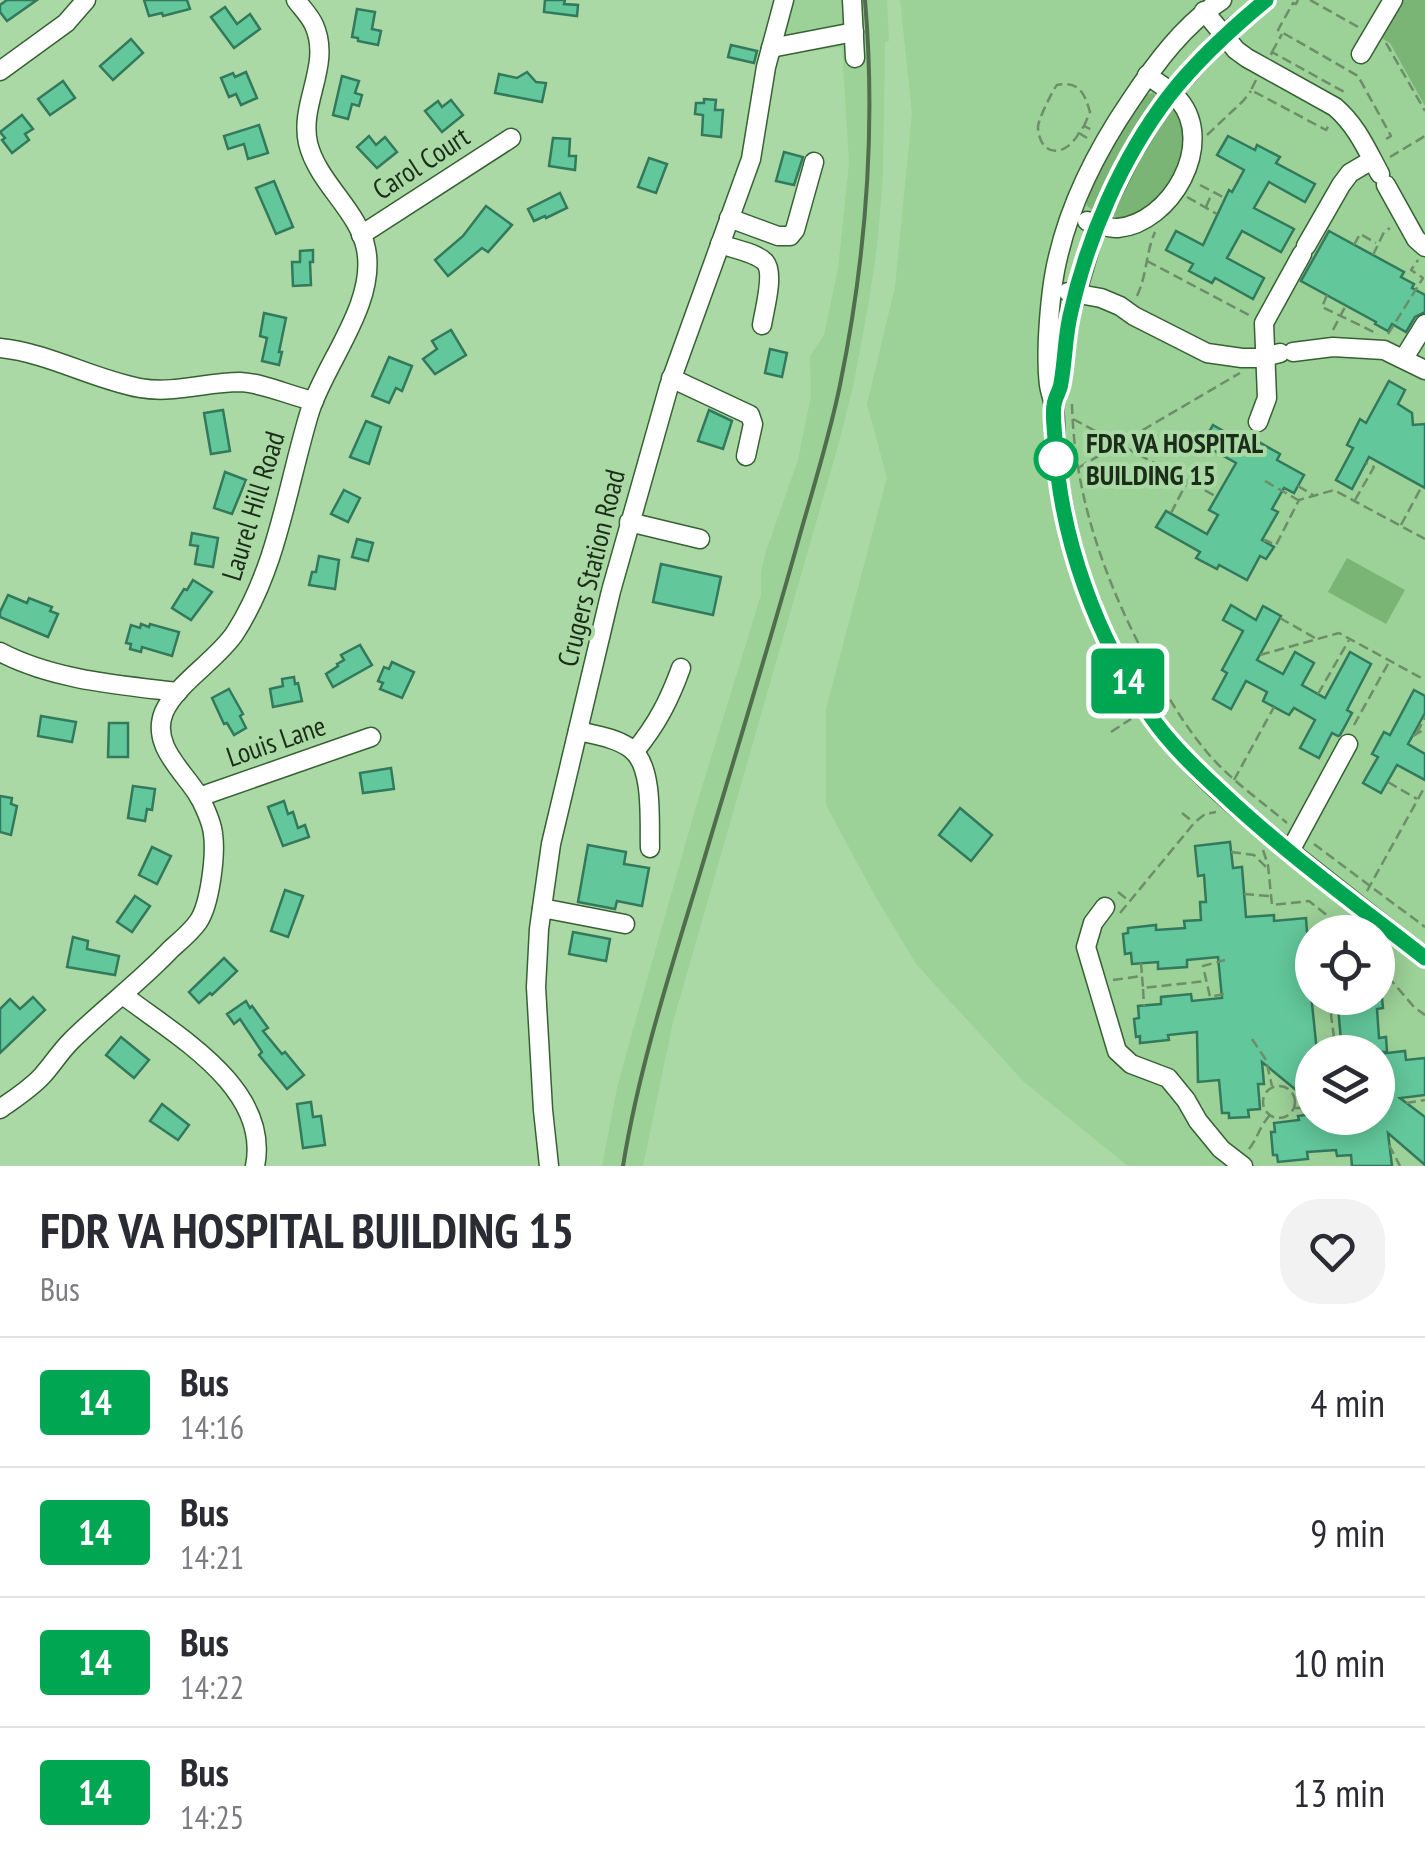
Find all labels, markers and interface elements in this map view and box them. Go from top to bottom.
street label: Carol Court [365,117,476,208]
place label: FDR VA HOSPITAL BUILDING 15 [1086,424,1263,493]
street label: Laurel Hill Road [212,427,293,585]
marker: FDR VA HOSPITAL BUILDING 15 [1035,438,1077,480]
street label: Crugers Station Road [548,466,633,670]
line badge: 14 [1083,648,1173,714]
text: 14 [1111,658,1145,704]
street label: Louis Lane [221,706,330,775]
map controls [1295,915,1395,1135]
button: locate [1295,915,1395,1015]
button: layers [1295,1035,1395,1135]
text: FDR VA HOSPITAL BUILDING 15 [40,1199,574,1261]
button: heart [1280,1199,1385,1304]
text: Bus [40,1268,80,1310]
text: Bus [180,1357,229,1406]
text: 4 min [1310,1378,1385,1427]
text: 14 [78,1379,112,1425]
text: 14:16 [180,1406,244,1448]
text: Bus [180,1487,229,1536]
text: 9 min [1310,1508,1385,1557]
text: 14 [78,1509,112,1555]
text: 14:21 [180,1536,244,1578]
text: Bus [180,1617,229,1666]
text: 10 min [1293,1638,1385,1687]
text: 14 [78,1639,112,1685]
text: 14:22 [180,1666,244,1708]
text: Bus [180,1747,229,1796]
text: 13 min [1293,1768,1385,1817]
text: 14 [78,1769,112,1815]
text: 14:25 [180,1796,244,1838]

